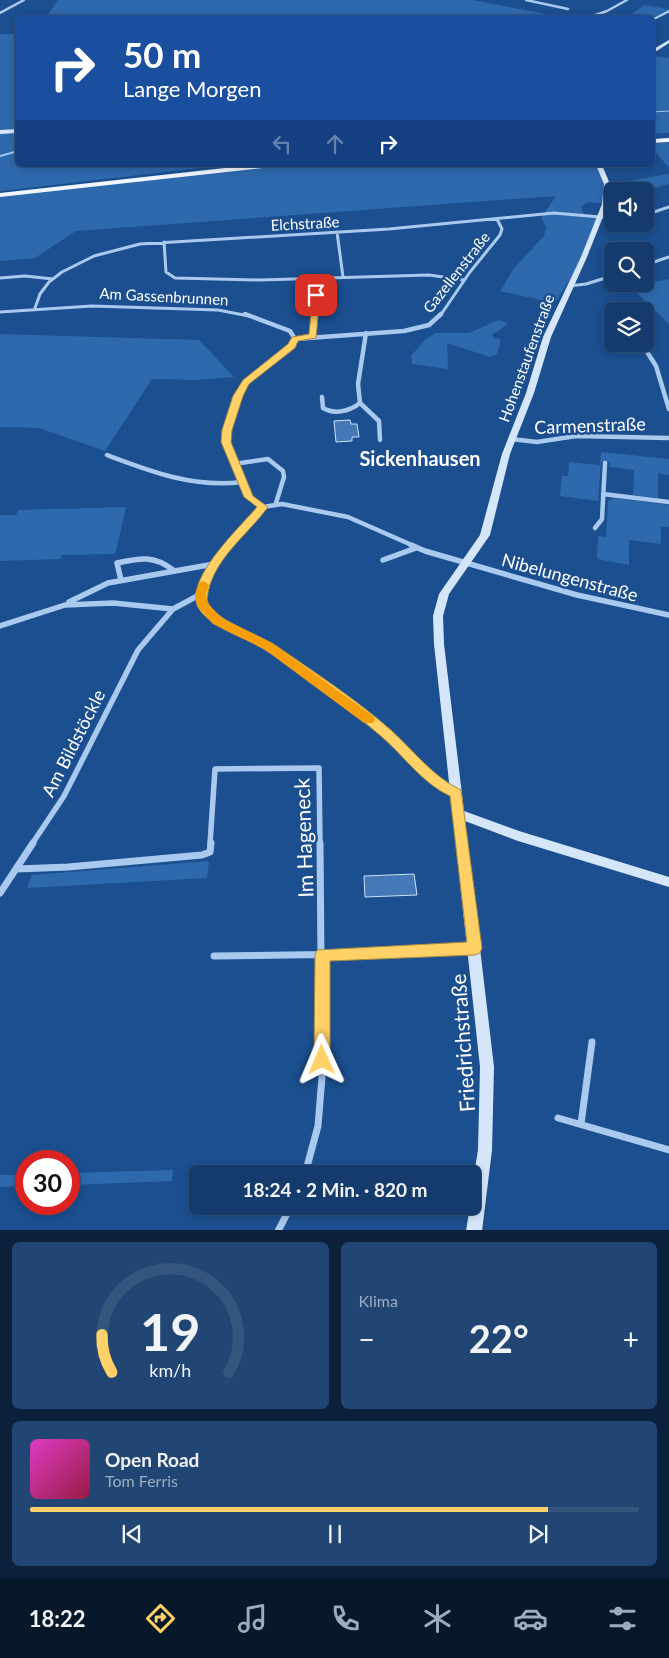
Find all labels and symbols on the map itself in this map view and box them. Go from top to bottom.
street label: Elchstraße [270,212,340,234]
street label: Gazellenstraße [419,228,493,316]
pin [295,274,337,316]
street label: Am Gassenbrunnen [99,284,229,308]
street label: Hohenstaufenstraße [495,292,558,424]
street label: Carmenstraße [534,412,646,438]
district label: Sickenhausen [359,446,481,470]
street label: Nibelungenstraße [499,548,641,606]
street label: Am Bildstöckle [37,686,109,800]
street label: Im Hageneck [288,777,318,898]
street label: Friedrichstraße [445,973,479,1113]
position arrow [295,1033,347,1085]
speed limit sign: 30 [15,1150,80,1215]

